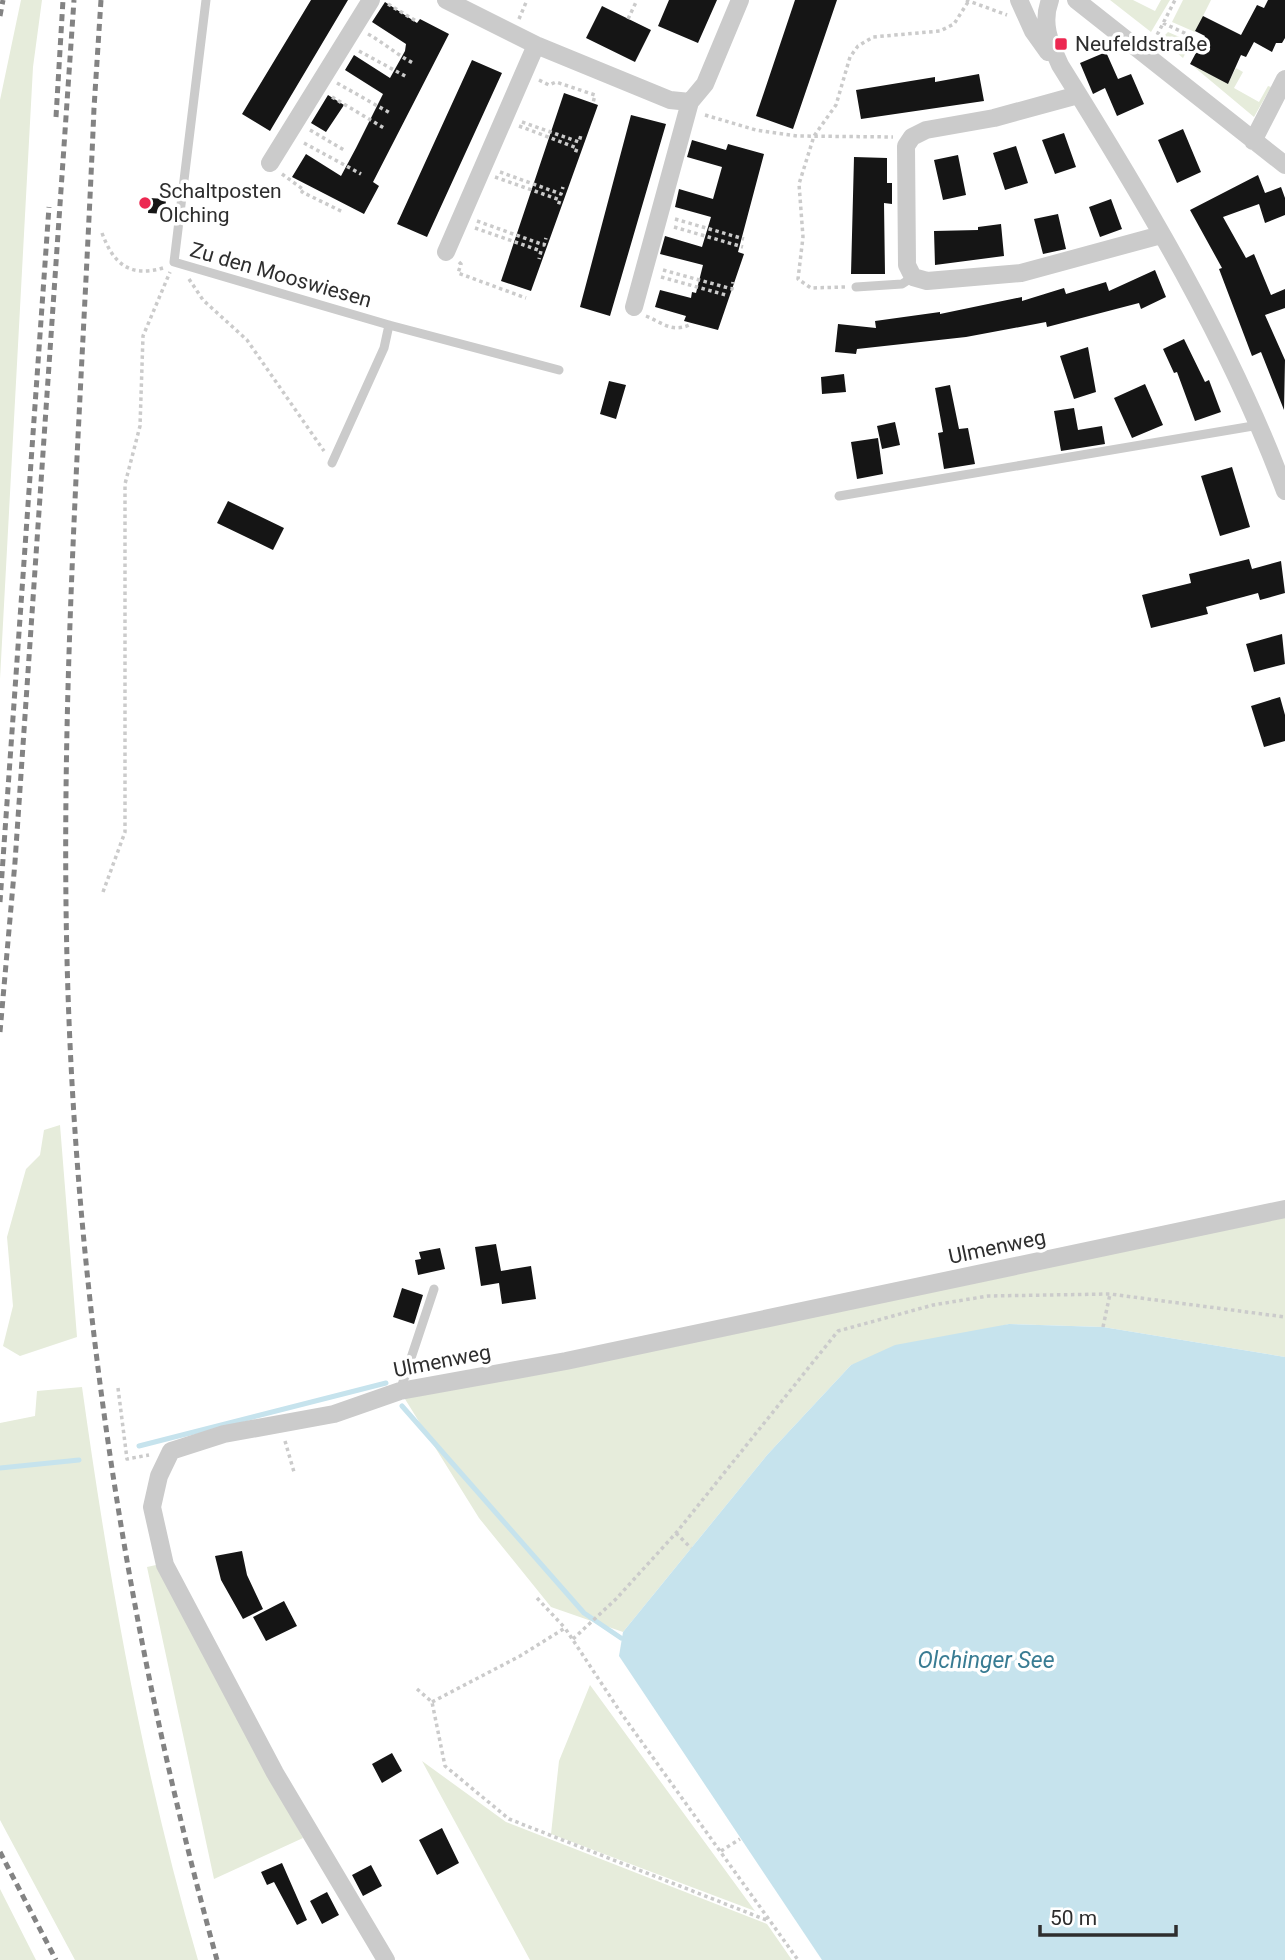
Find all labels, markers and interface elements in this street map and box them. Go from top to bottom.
place label: Neufeldstraße [1075,32,1207,56]
marker: Neufeldstraße [1053,36,1069,52]
place label: Schaltposten Olching [159,179,282,227]
marker: Schaltposten Olching [137,195,153,211]
street label: Zu den Mooswiesen [187,238,375,312]
street label: Ulmenweg [946,1225,1048,1269]
street label: Ulmenweg [391,1340,493,1382]
water label: Olchinger See [918,1647,1055,1674]
scale bar [1040,1894,1176,1938]
text: 50 m [1050,1906,1097,1930]

